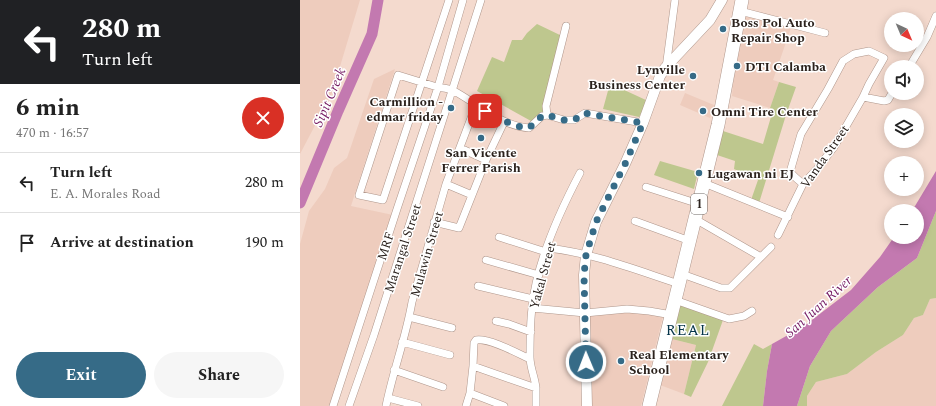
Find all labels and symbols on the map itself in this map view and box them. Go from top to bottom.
north arrow [884,12,924,52]
place label: Boss Pol Auto Repair Shop [731,13,815,48]
marker: Boss Pol Auto Repair Shop [718,24,728,34]
place label: DTI Calamba [745,57,826,77]
place label: Lynville Business Center [589,60,685,95]
marker: DTI Calamba [732,61,742,71]
water label: Sipit Creek [308,64,352,130]
marker: Lynville Business Center [688,71,698,81]
place label: Carmillion - edmar friday [367,92,444,127]
pin [468,94,502,128]
place label: Omni Tire Center [711,102,818,122]
marker: Carmillion - edmar friday [446,103,456,113]
marker: Omni Tire Center [698,106,708,116]
street label: Vanda Street [795,120,854,193]
marker: San Vicente Ferrer Parish [476,133,486,143]
place label: San Vicente Ferrer Parish [441,143,521,178]
place label: Lugawan ni EJ [707,164,795,184]
marker: Lugawan ni EJ [694,168,704,178]
road number: 1 [691,194,707,214]
street label: Marangal Street [379,201,427,295]
street label: Mulawin Street [405,208,449,300]
street label: MRF [372,229,400,263]
street label: Yakal Street [524,239,562,311]
water label: San Juan River [780,270,857,342]
district label: REAL [666,319,710,342]
position arrow [565,341,607,383]
place label: Real Elementary School [629,345,729,380]
marker: Real Elementary School [616,356,626,366]

